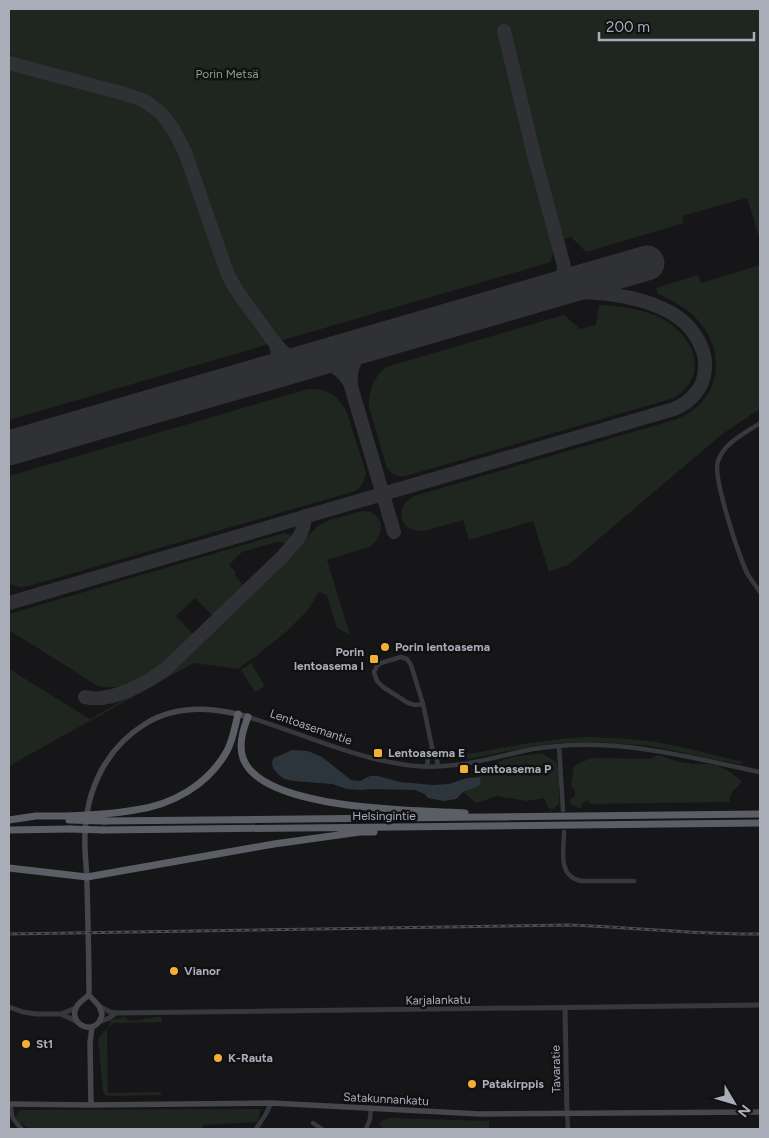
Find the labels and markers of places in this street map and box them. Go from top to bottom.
place label: Porin lentoasema [395,640,490,654]
marker: Porin lentoasema [379,641,391,653]
place label: Porin lentoasema I [294,645,364,673]
marker: Porin lentoasema I [368,653,380,665]
place label: Lentoasema E [388,746,465,760]
marker: Lentoasema E [372,747,384,759]
place label: Lentoasema P [474,762,552,776]
marker: Lentoasema P [458,763,470,775]
place label: Vianor [184,964,221,978]
marker: Vianor [168,965,180,977]
place label: St1 [36,1037,53,1051]
marker: St1 [20,1038,32,1050]
place label: K-Rauta [228,1051,273,1065]
marker: K-Rauta [212,1052,224,1064]
place label: Patakirppis [482,1077,544,1091]
marker: Patakirppis [466,1078,478,1090]

